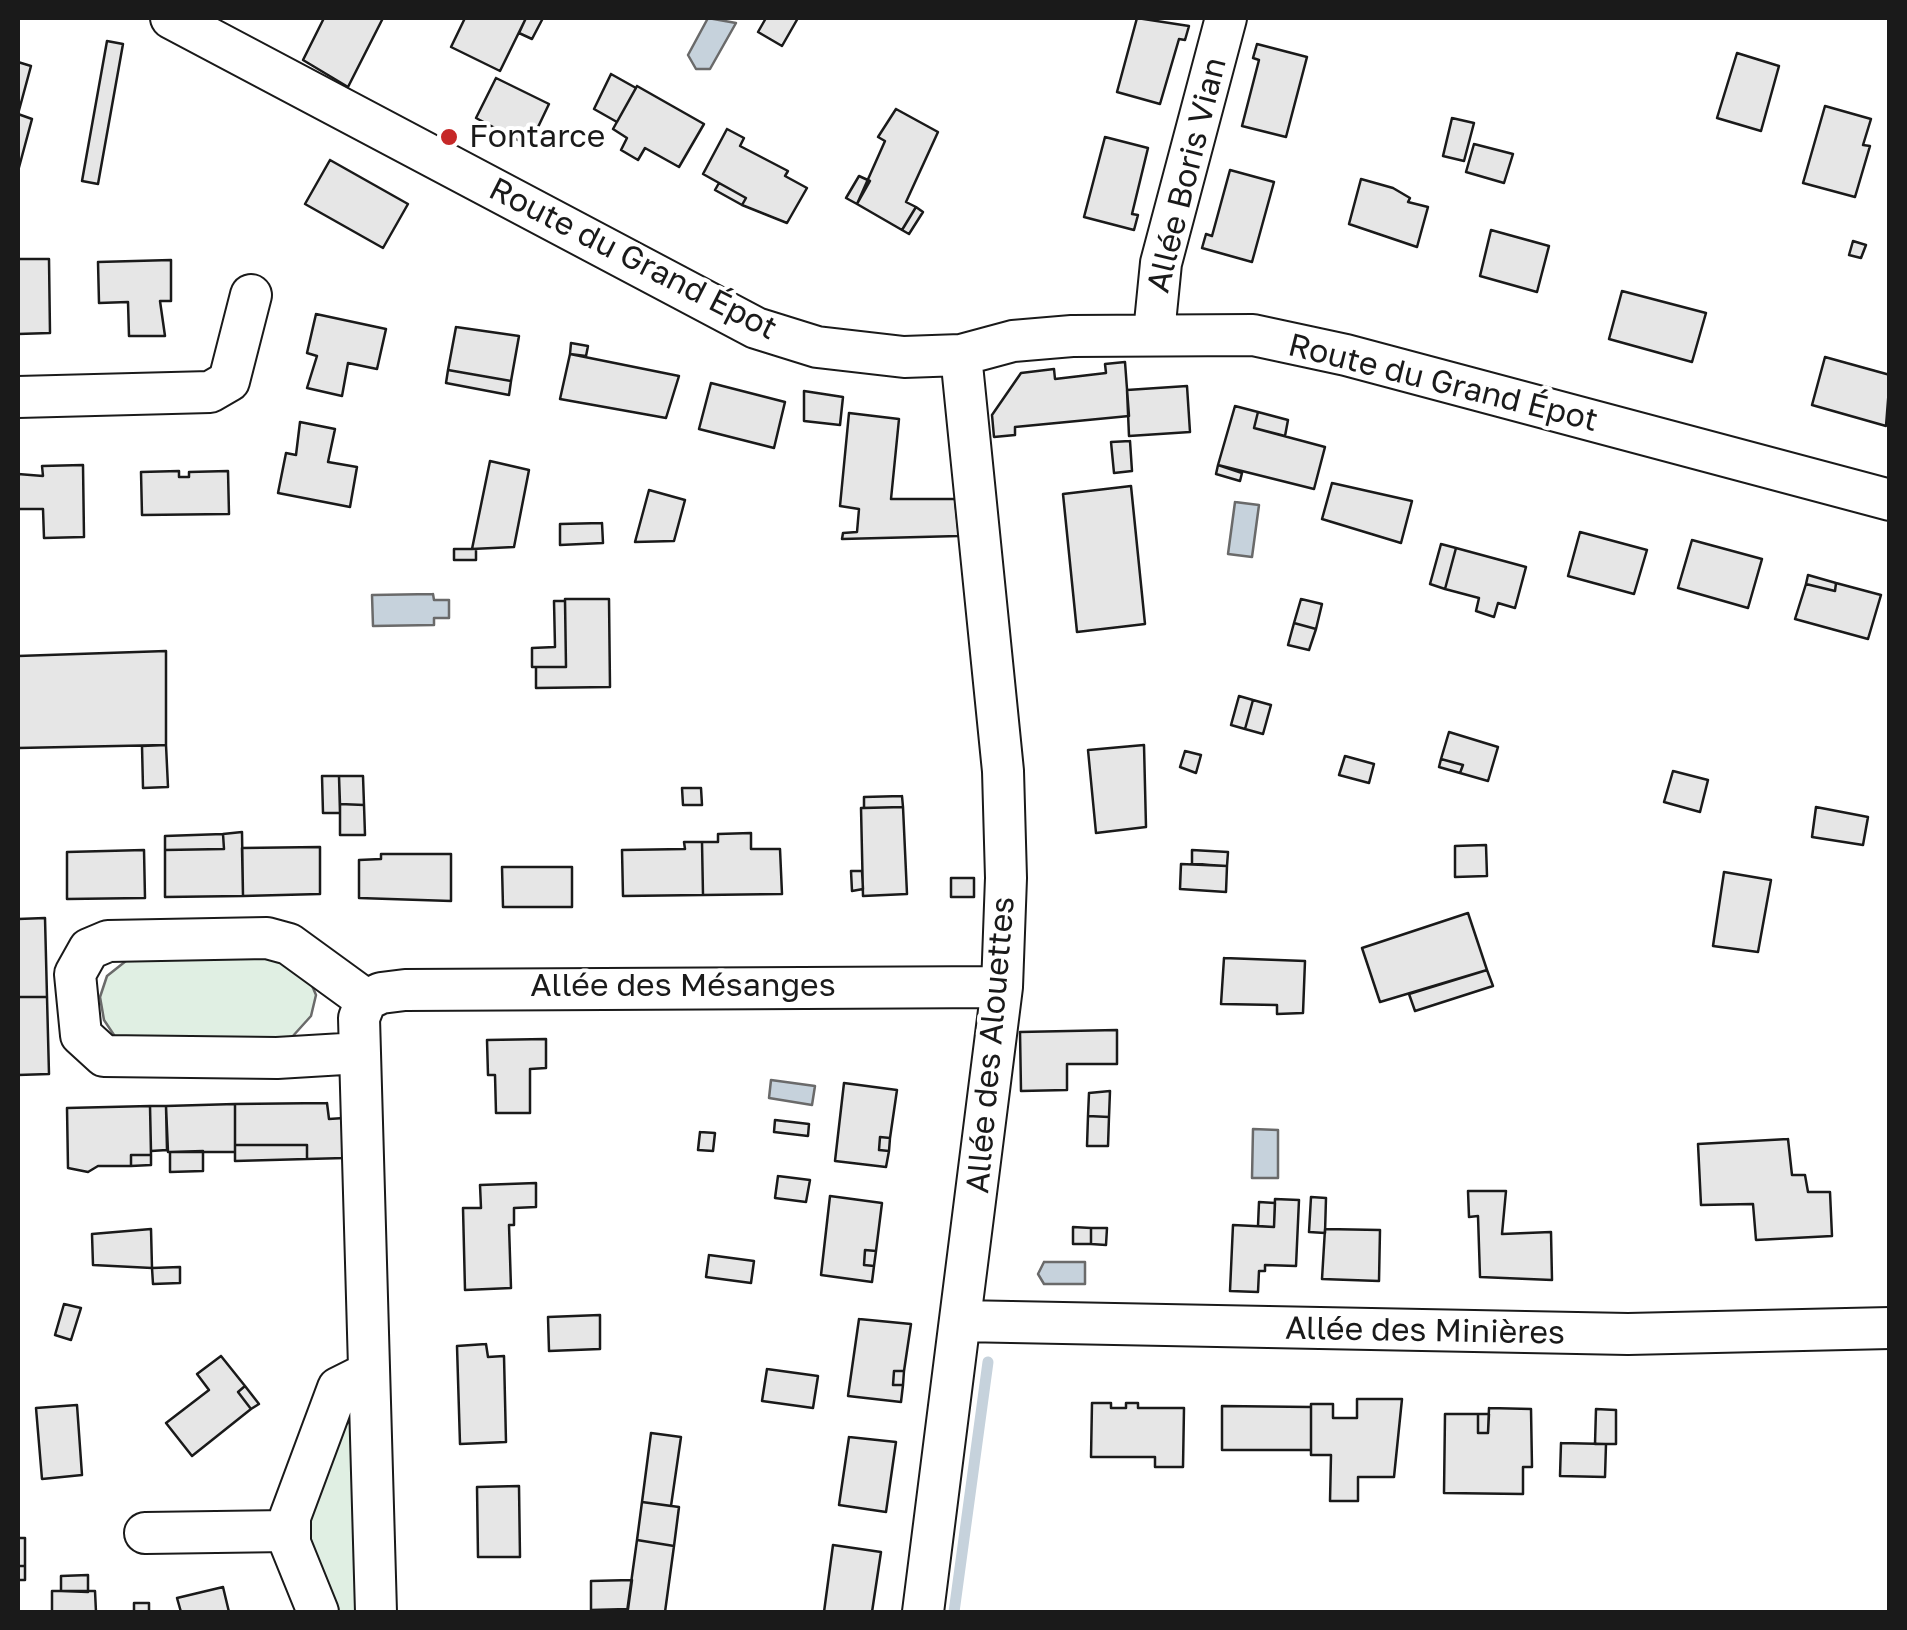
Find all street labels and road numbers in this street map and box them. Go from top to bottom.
street label: Allée Boris Vian [1139,54,1235,296]
street label: Route du Grand Épot [483,170,783,348]
street label: Route du Grand Épot [1284,326,1602,440]
street label: Allée des Alouettes [959,895,1023,1195]
street label: Allée des Mésanges [530,967,836,1005]
street label: Allée des Minières [1285,1309,1565,1353]

